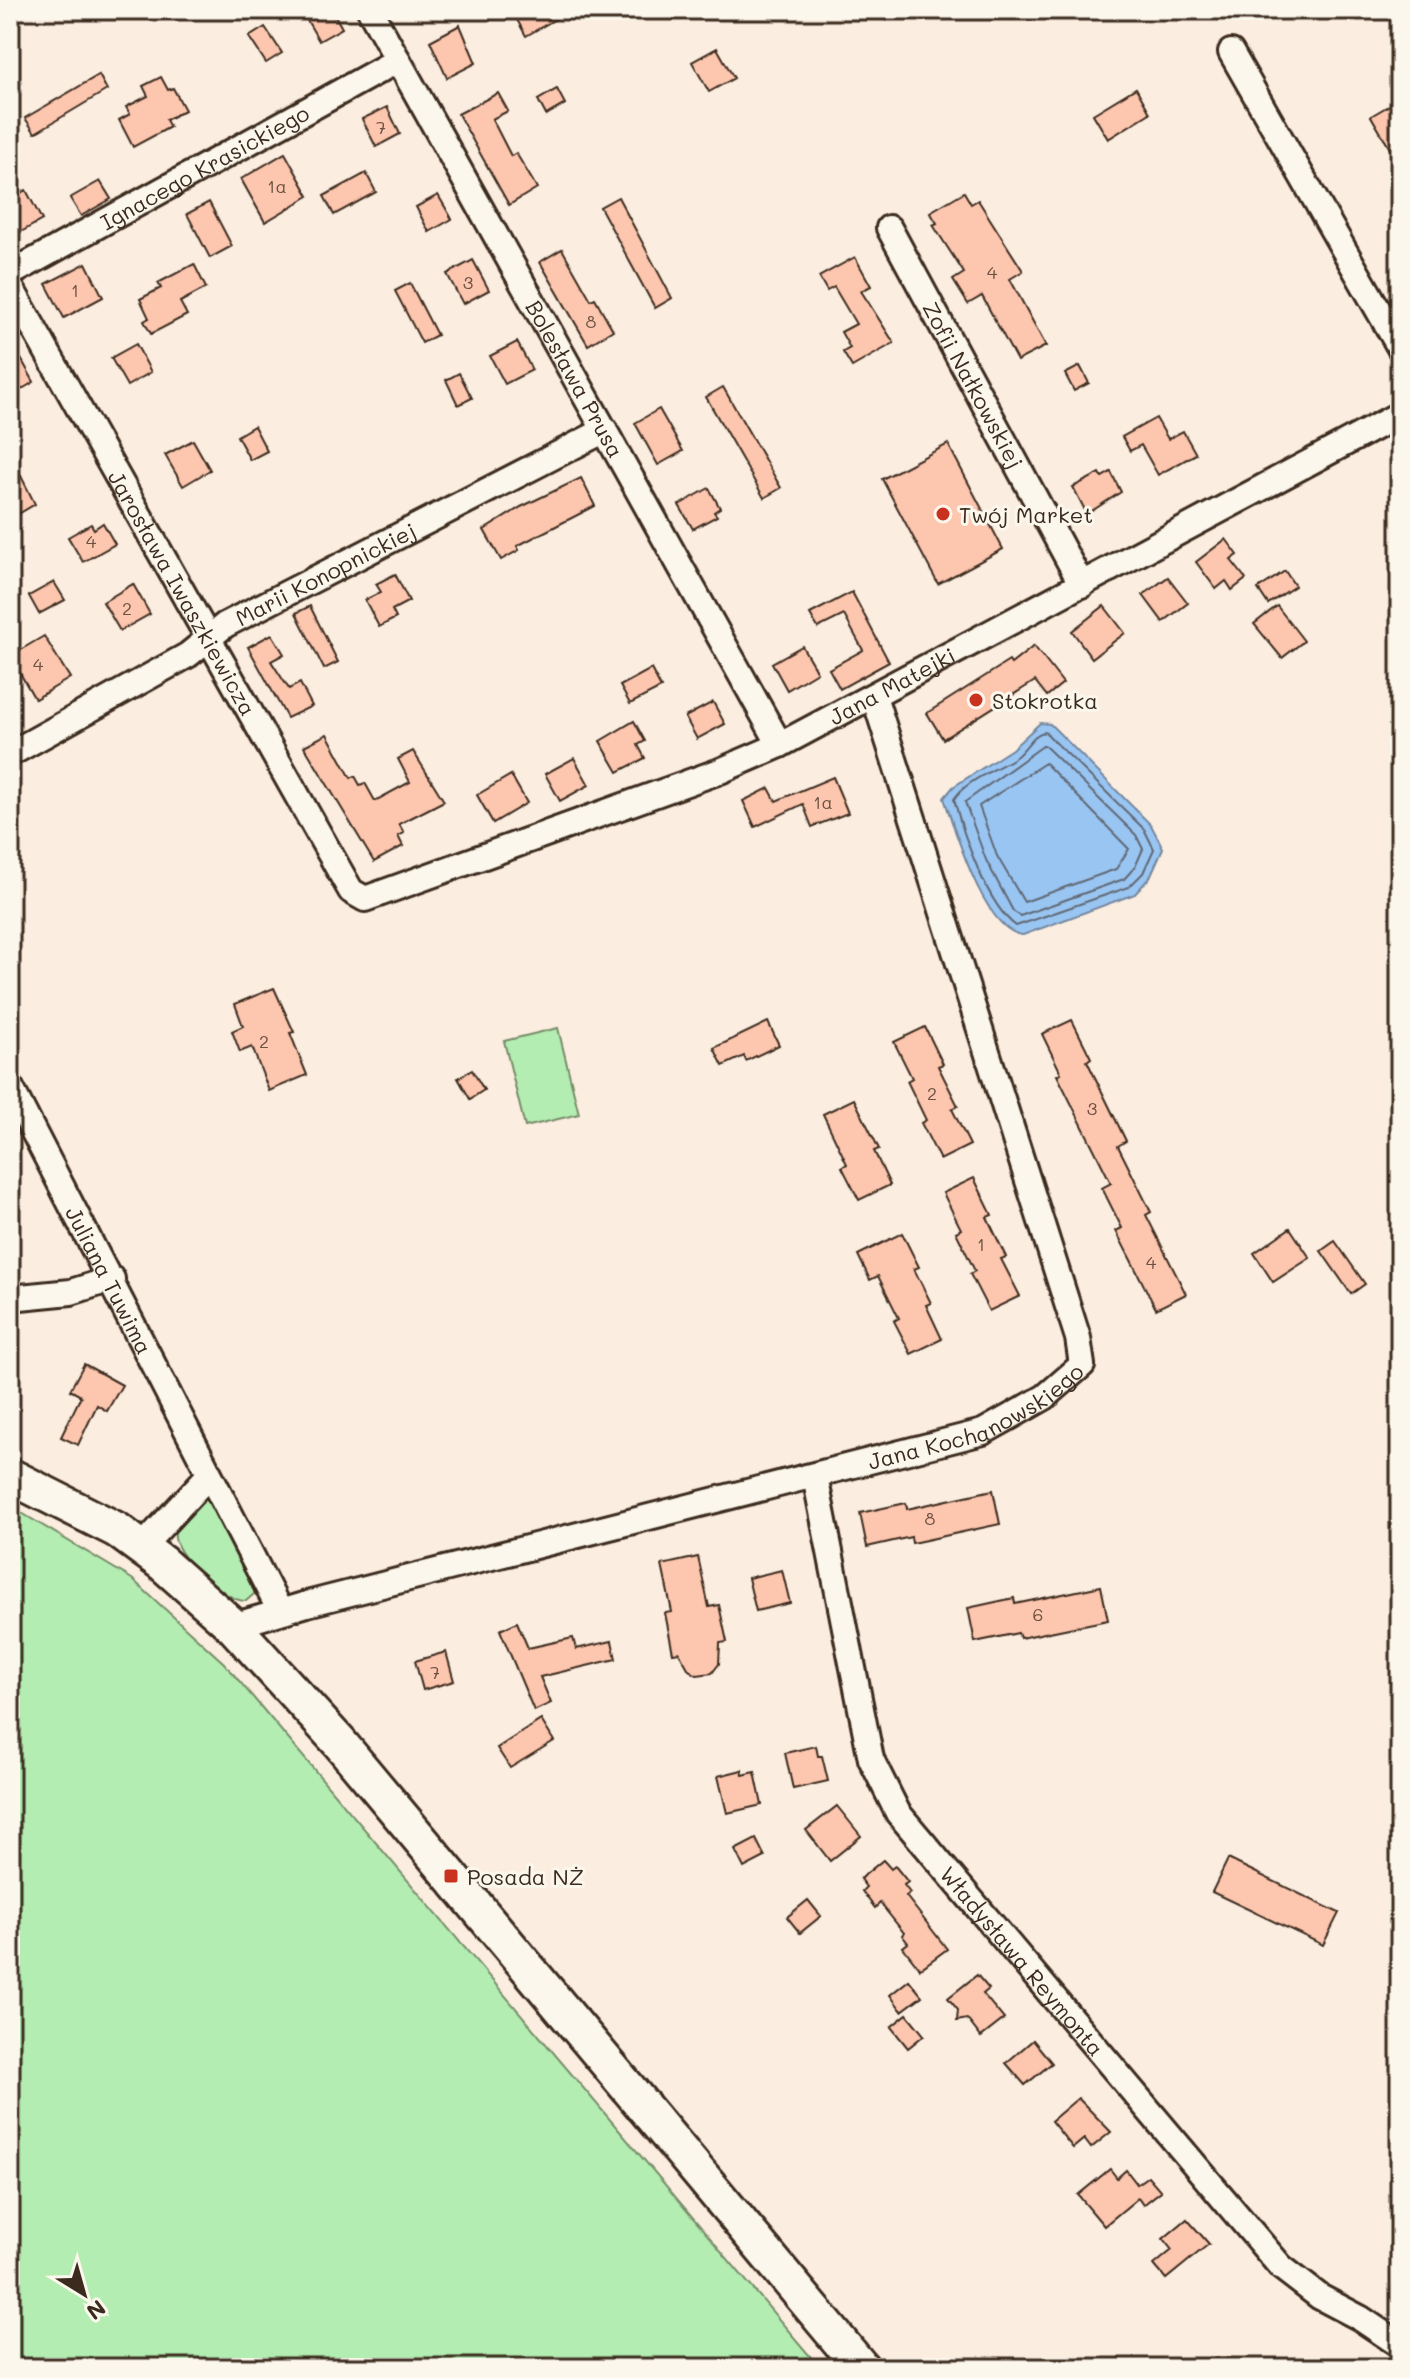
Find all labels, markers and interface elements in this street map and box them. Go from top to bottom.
street label: Ignacego Krasickiego [95,98,314,236]
house number: 7 [376,115,386,139]
house number: 1a [267,174,287,198]
house number: 4 [987,260,998,284]
house number: 3 [463,270,473,294]
house number: 1 [71,278,79,302]
street label: Bolesława Prusa [520,295,631,462]
street label: Zofii Nałkowskiej [917,296,1031,473]
house number: 8 [586,309,597,333]
street label: Jarosława Iwaszkiewicza [102,465,264,720]
place label: Twój Market [959,500,1093,529]
marker: Twój Market [934,505,952,523]
street label: Marii Konopnickiej [230,515,421,632]
house number: 4 [86,529,97,553]
house number: 2 [122,596,132,620]
street label: Jana Matejki [823,640,960,731]
house number: 4 [33,652,44,676]
place label: Stokrotka [992,686,1098,715]
marker: Stokrotka [967,691,985,709]
house number: 1a [813,790,833,814]
house number: 2 [259,1029,269,1053]
house number: 2 [927,1081,937,1105]
house number: 3 [1087,1096,1097,1120]
street label: Juliana Tuwima [60,1201,160,1359]
house number: 1 [977,1232,985,1256]
house number: 4 [1146,1250,1157,1274]
street label: Jana Kochanowskiego [865,1356,1089,1475]
house number: 8 [925,1506,936,1530]
house number: 6 [1033,1602,1043,1626]
house number: 7 [430,1660,440,1684]
street label: Władysława Reymonta [934,1860,1111,2062]
place label: Posada NŻ [467,1862,584,1891]
marker: Posada NŻ [442,1867,460,1885]
north arrow [44,2254,124,2334]
text: N [81,2294,112,2327]

